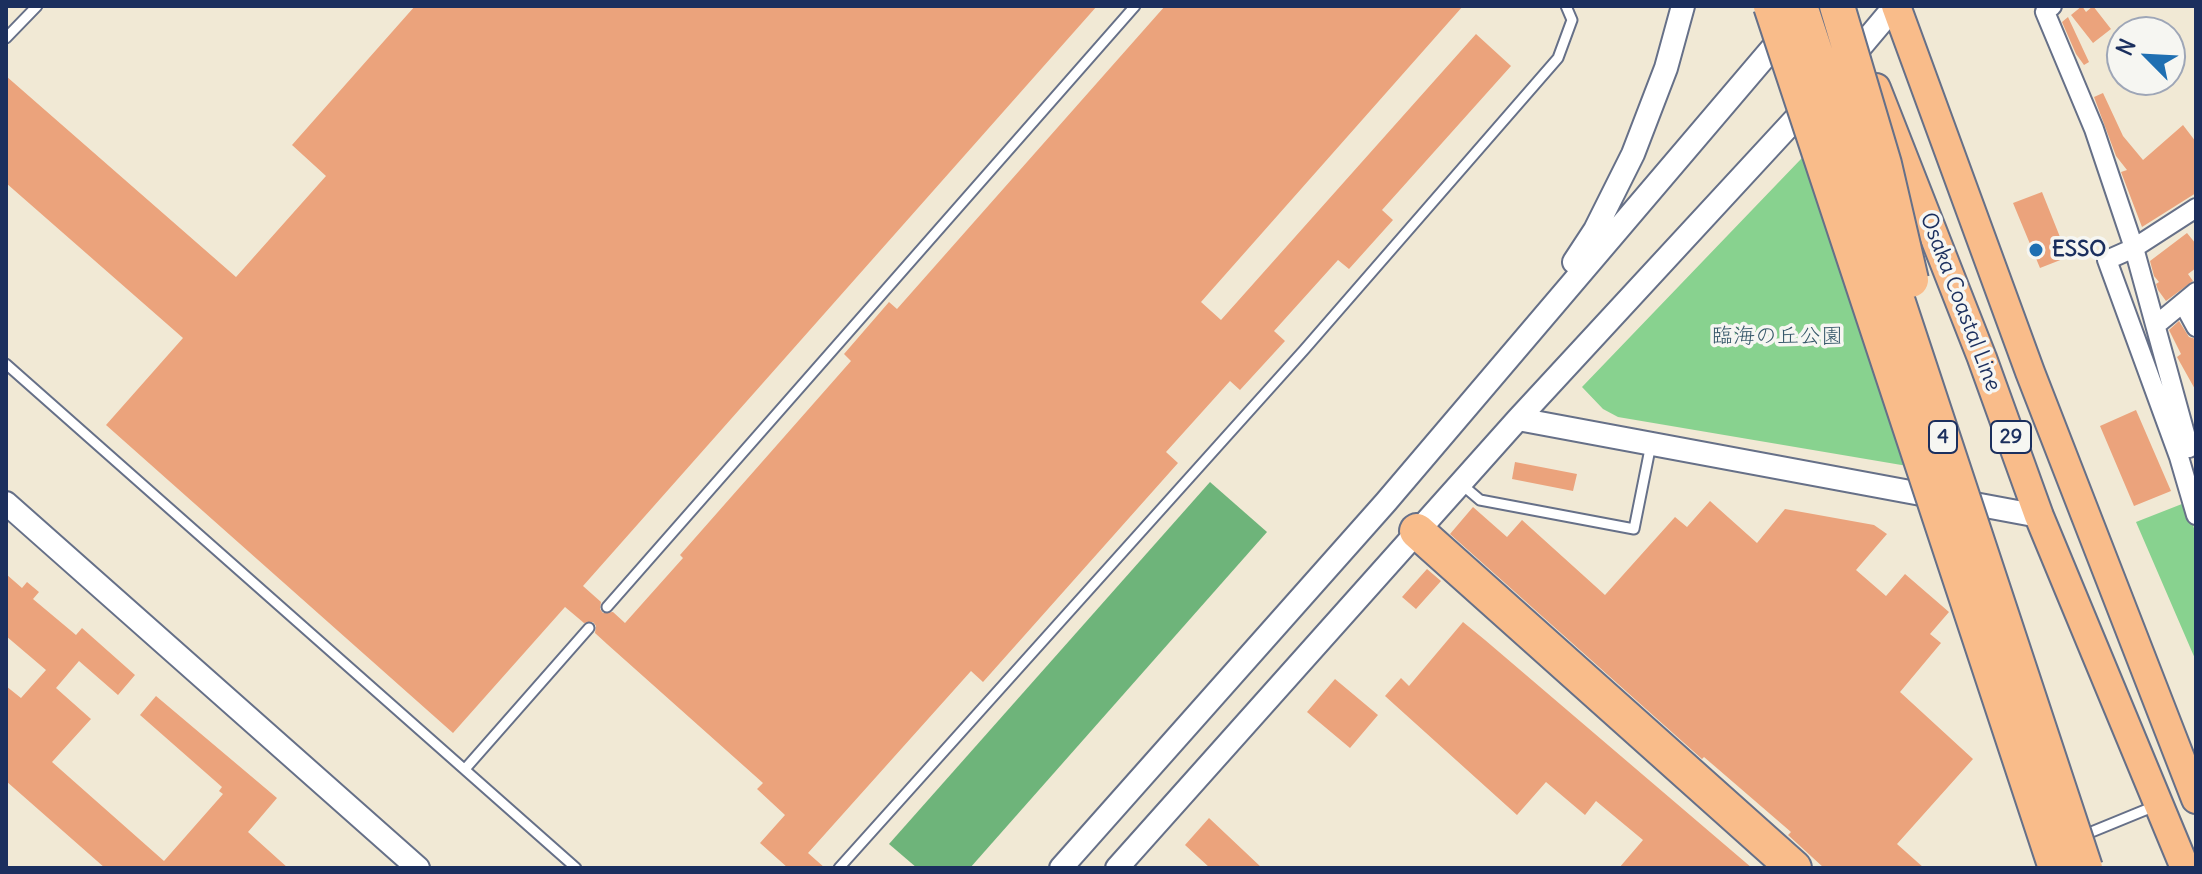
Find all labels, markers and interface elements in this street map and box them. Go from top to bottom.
north arrow [2106,16,2186,96]
text: N [2110,34,2142,60]
street label: Osaka Coastal Line [1914,209,2006,395]
place label: ESSO [2052,237,2106,263]
marker: ESSO [2027,241,2045,259]
park label: 臨海の丘公園 [1711,324,1843,350]
road number: 4 [1929,421,1957,453]
road number: 29 [1991,421,2031,453]

